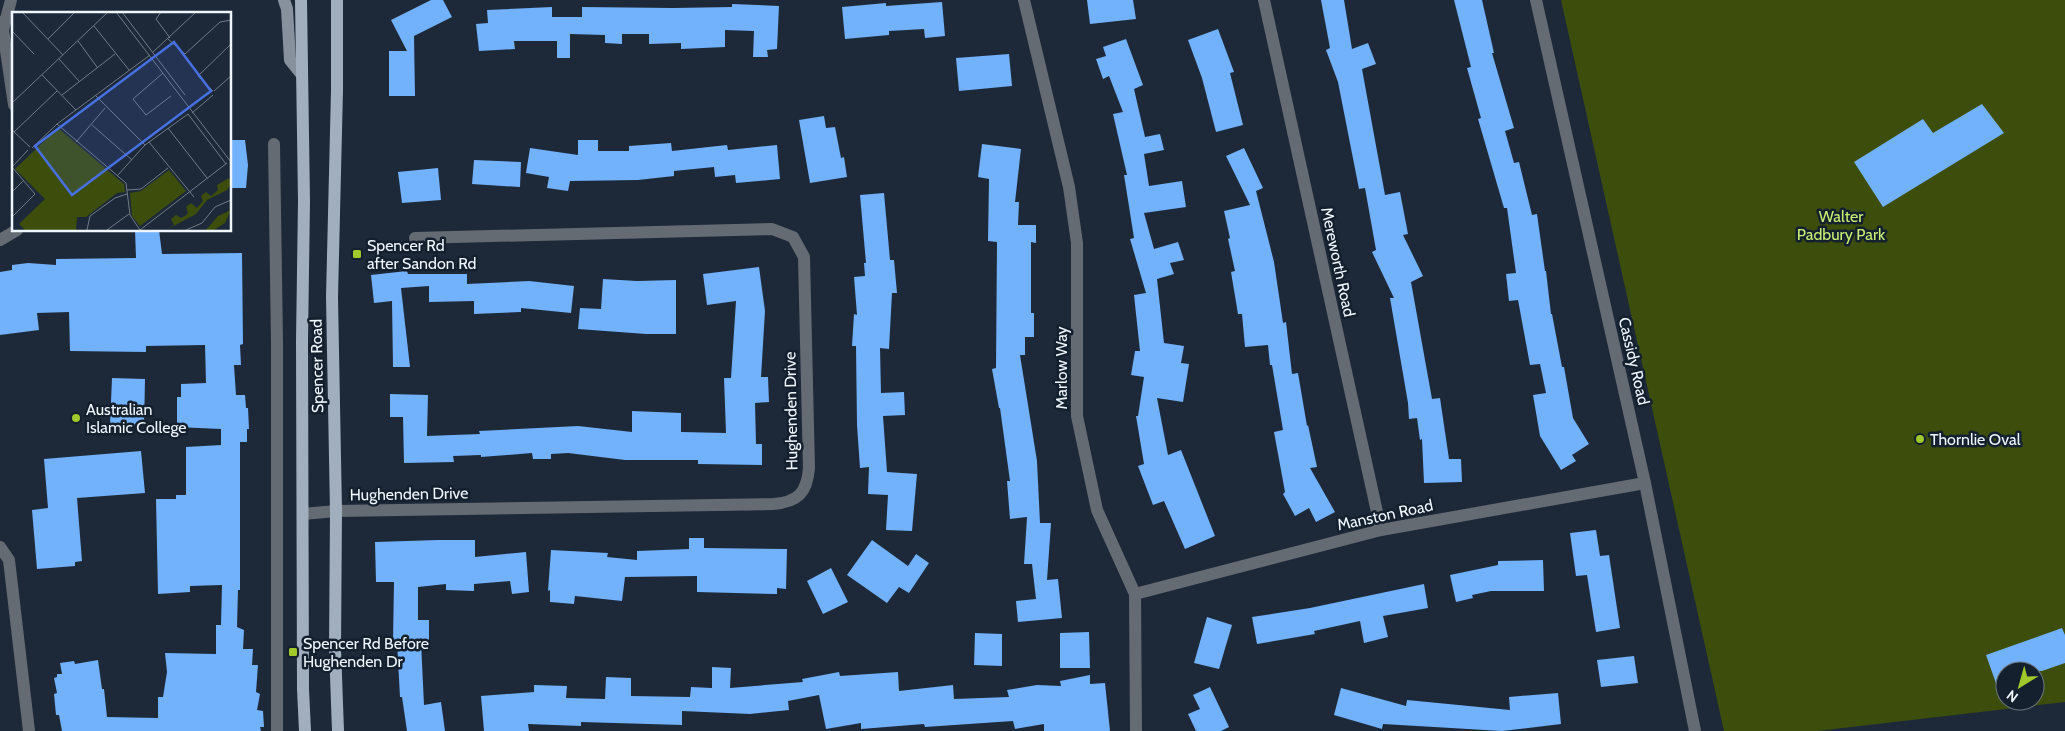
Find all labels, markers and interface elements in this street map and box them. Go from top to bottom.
inset map [12,12,231,231]
street label: Mereworth Road [1317,205,1359,319]
park label: Walter Padbury Park [1797,207,1886,244]
place label: Spencer Rd after Sandon Rd [367,236,477,273]
marker: Spencer Rd after Sandon Rd [351,248,363,260]
street label: Cassidy Road [1615,315,1653,407]
street label: Spencer Road [307,319,327,413]
street label: Marlow Way [1052,326,1071,410]
street label: Hughenden Drive [780,351,802,471]
place label: Australian Islamic College [86,400,187,437]
marker: Australian Islamic College [70,412,82,424]
place label: Thornlie Oval [1930,430,2021,449]
marker: Thornlie Oval [1914,433,1926,445]
street label: Hughenden Drive [349,483,469,505]
street label: Manston Road [1335,496,1435,534]
place label: Spencer Rd Before Hughenden Dr [303,634,429,671]
marker: Spencer Rd Before Hughenden Dr [287,646,299,658]
north arrow [1995,661,2045,711]
text: N [2003,686,2022,707]

